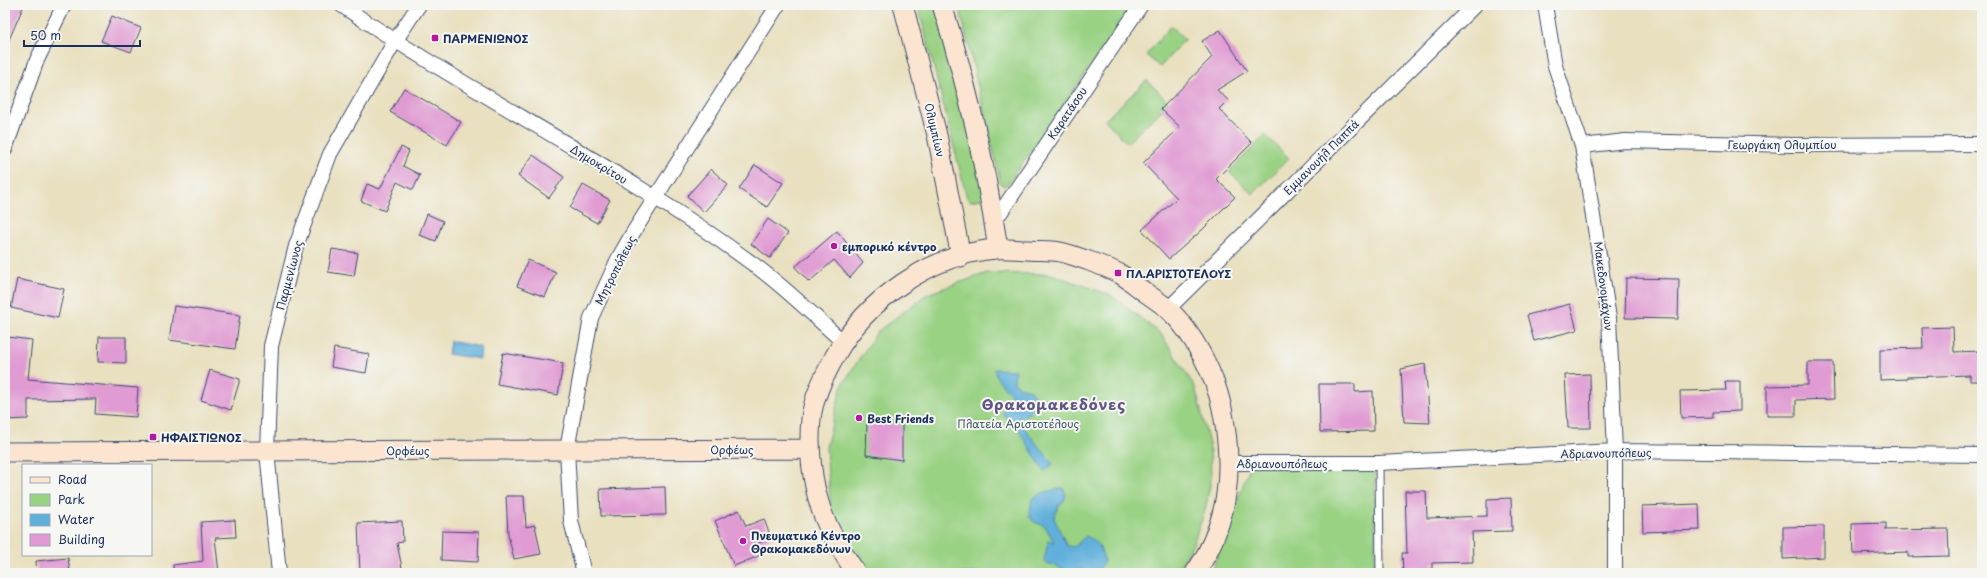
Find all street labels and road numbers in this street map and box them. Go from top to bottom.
street label: Καρατάσου [1043,83,1091,143]
street label: Ολυμπίων [921,101,949,159]
street label: Εμμανουήλ Παππά [1279,115,1363,199]
street label: Γεωργάκη Ολυμπίου [1728,136,1836,153]
street label: Δημοκρίτου [567,140,631,188]
street label: Μητροπόλεως [590,232,640,308]
street label: Παρμενίωνος [272,238,307,312]
street label: Μακεδονομάχων [1590,240,1618,332]
street label: Ορφέως [710,441,754,458]
street label: Ορφέως [386,442,430,459]
street label: Αδριανουπόλεως [1560,444,1652,462]
street label: Αδριανουπόλεως [1236,455,1328,472]

